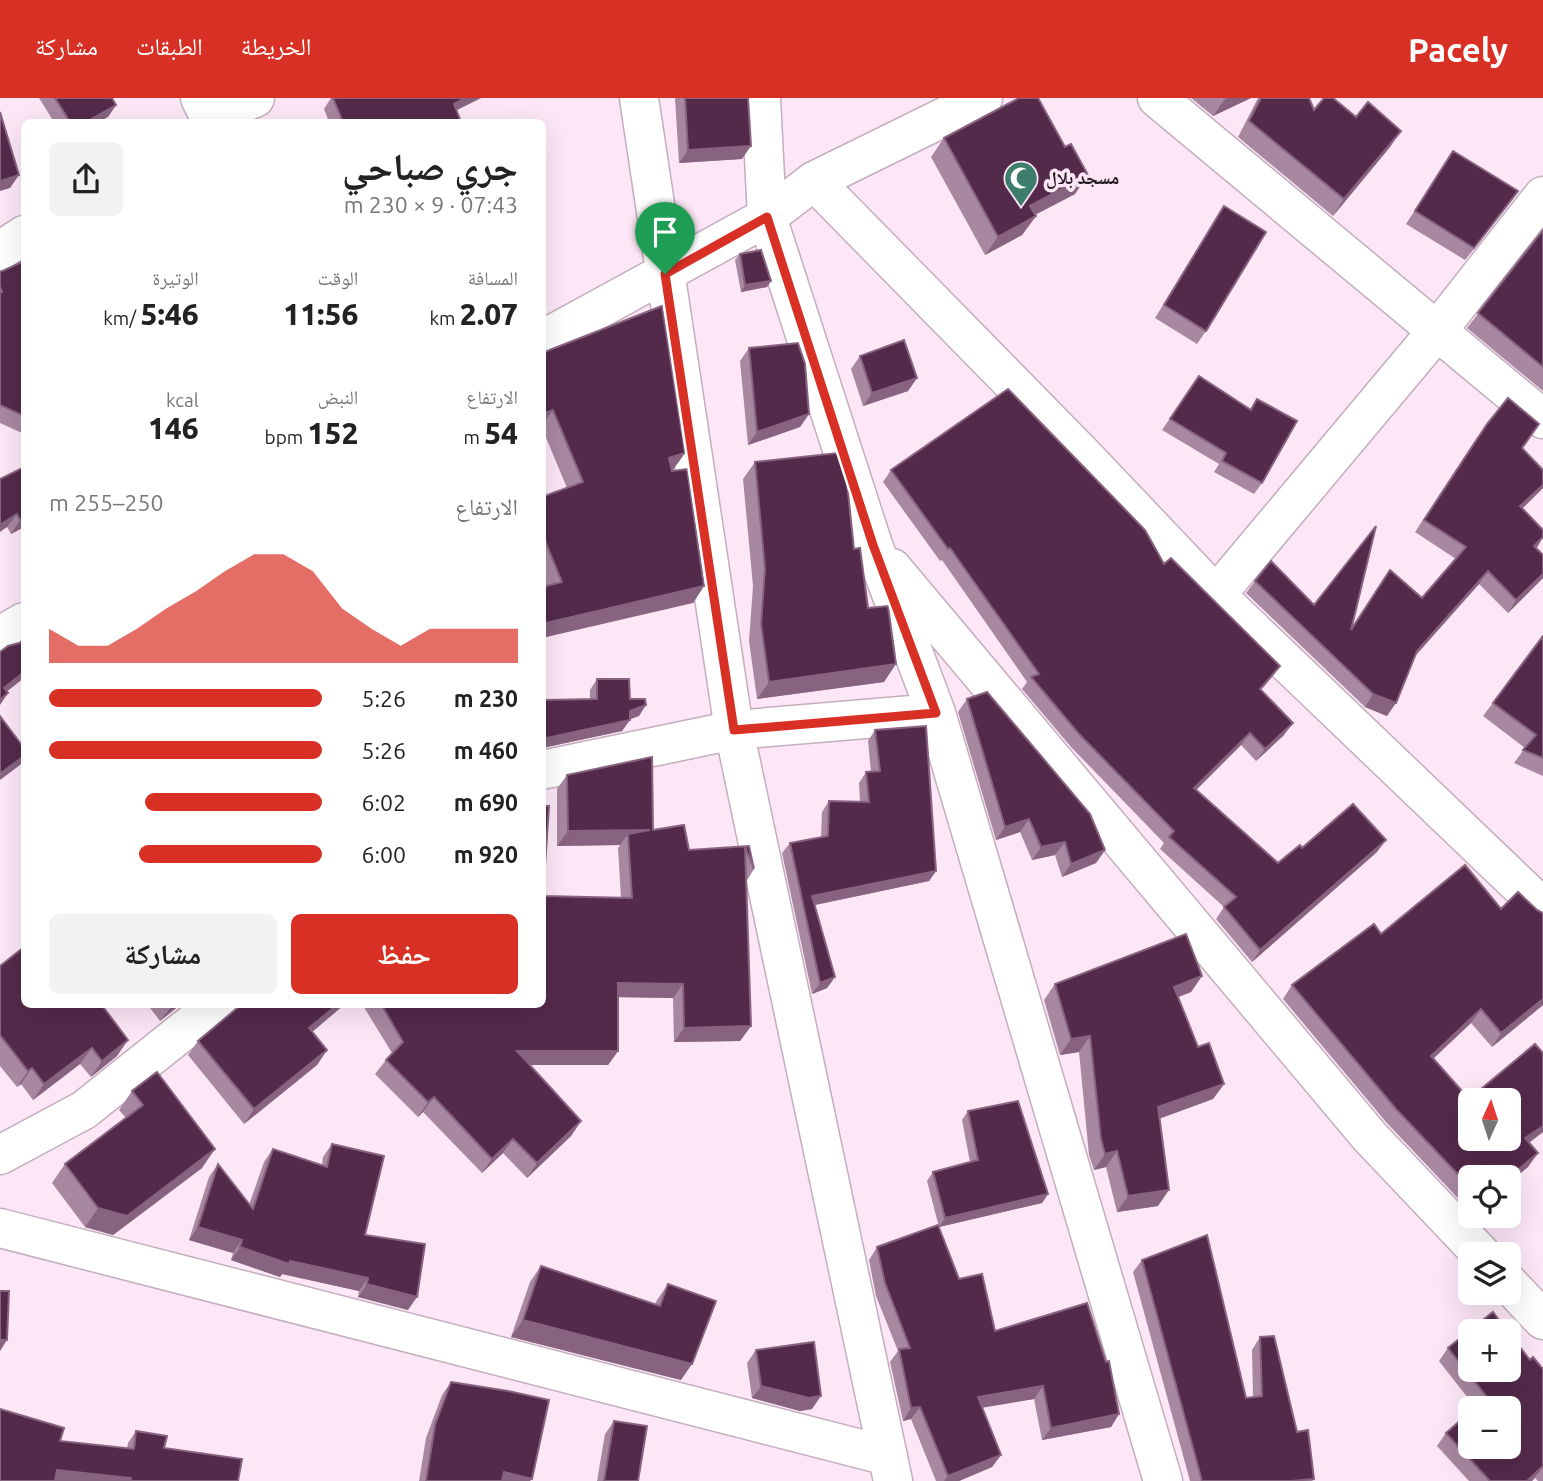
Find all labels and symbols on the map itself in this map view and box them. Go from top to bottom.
mosque icon: مسجد بلال [1002,159,1040,208]
place label: مسجد بلال [1046,167,1119,189]
pin [635,202,695,274]
north arrow [1458,1088,1521,1152]

